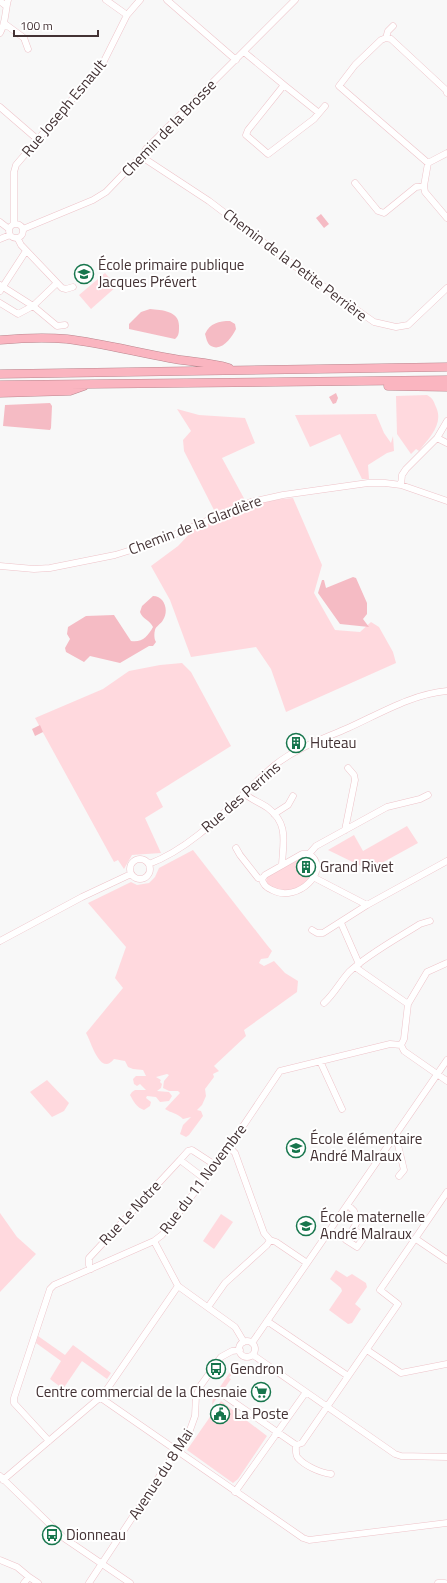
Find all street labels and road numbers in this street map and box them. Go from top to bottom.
street label: Rue Joseph Esnault [16,53,112,162]
street label: Chemin de la Brosse [116,74,221,182]
street label: Chemin de la Petite Perrière [218,203,372,327]
street label: Chemin de la Glardière [125,489,265,560]
street label: Rue des Perrins [196,755,286,838]
street label: Rue du 11 Novembre [153,1119,252,1239]
street label: Rue Le Notre [93,1175,166,1250]
street label: Avenue du 8 Mai [122,1424,199,1524]

